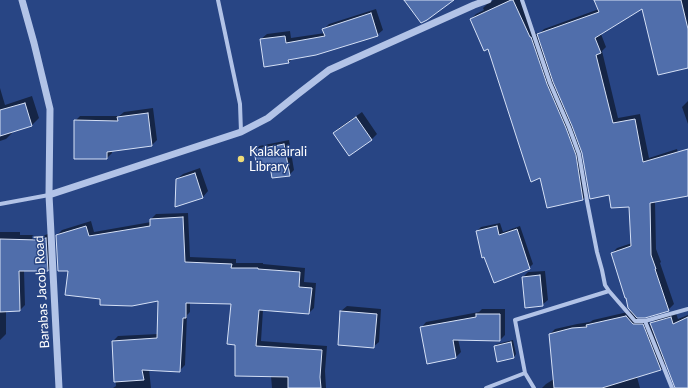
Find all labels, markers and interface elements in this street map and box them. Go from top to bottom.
place label: Kalakairali Library [249,144,307,175]
marker: Kalakairali Library [236,154,246,164]
street label: Barabas Jacob Road [31,235,53,349]

